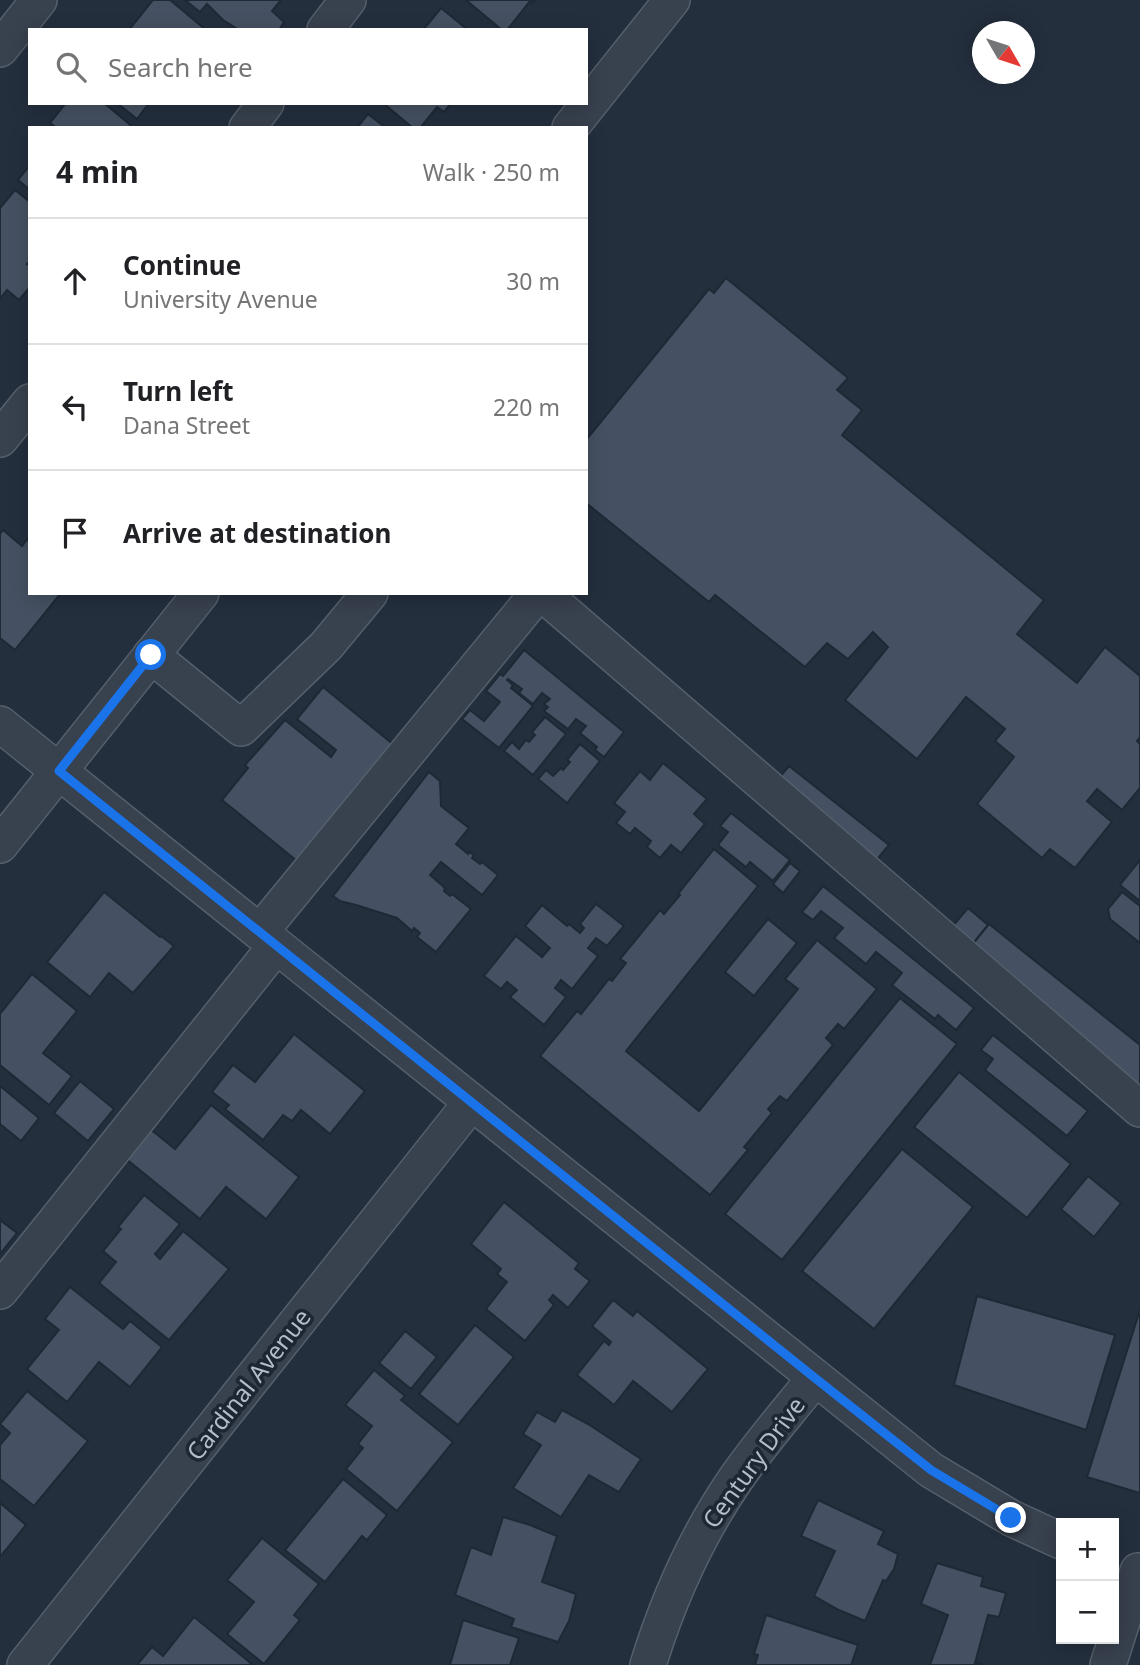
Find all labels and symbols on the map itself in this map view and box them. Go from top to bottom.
north arrow [972,21,1035,84]
route start [135,639,166,670]
street label: Cardinal Avenue [178,1301,318,1467]
street label: Century Drive [694,1390,812,1534]
route end [995,1502,1026,1533]

